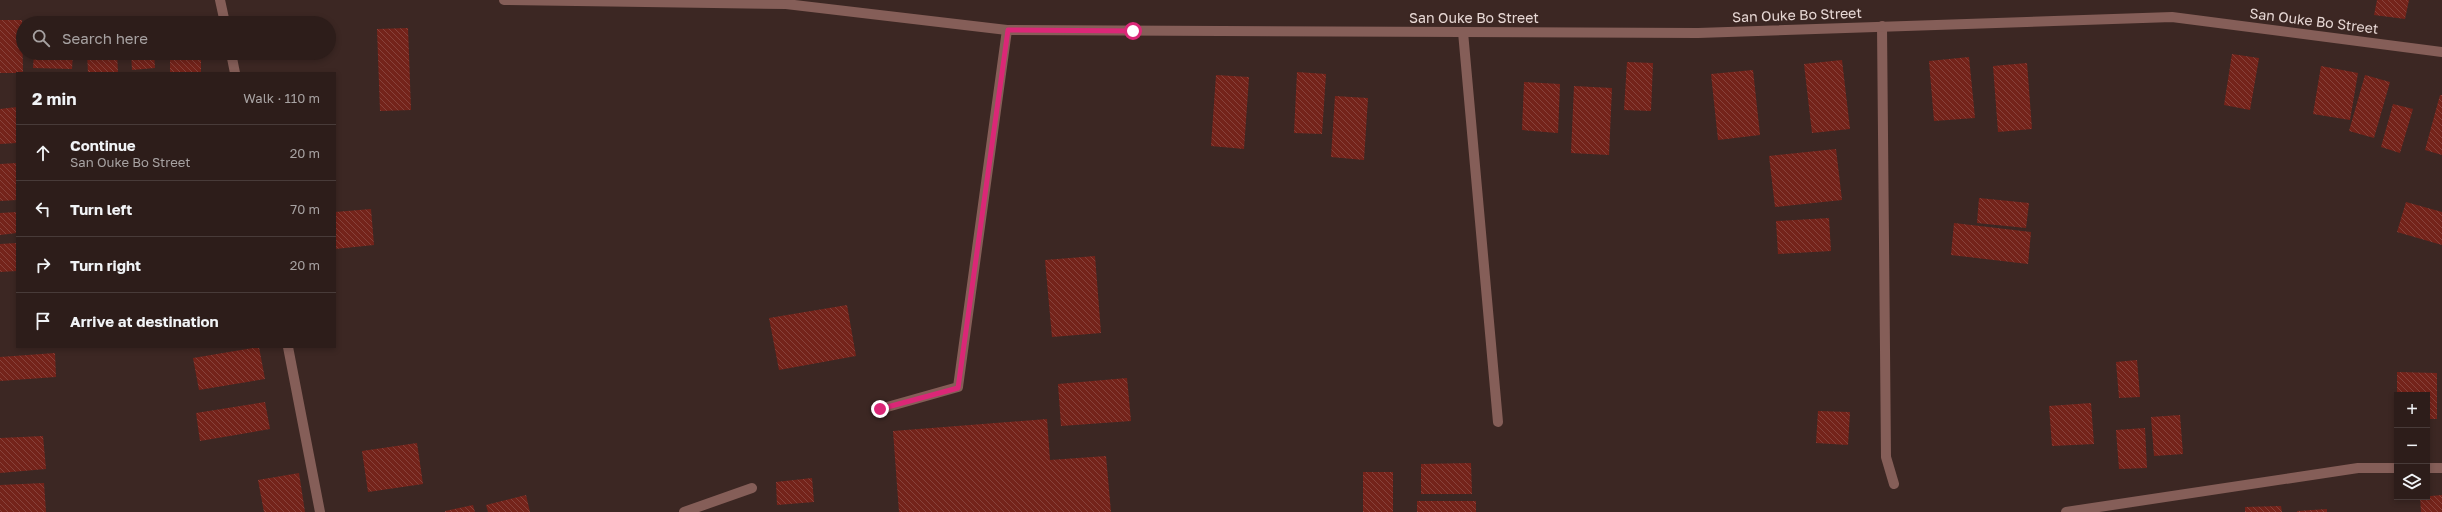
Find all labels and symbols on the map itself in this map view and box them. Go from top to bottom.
street label: San Ouke Bo Street [1732,4,1862,25]
street label: San Ouke Bo Street [2249,4,2380,37]
street label: San Ouke Bo Street [1409,9,1539,26]
route start [1124,22,1142,40]
route end [871,400,889,418]

